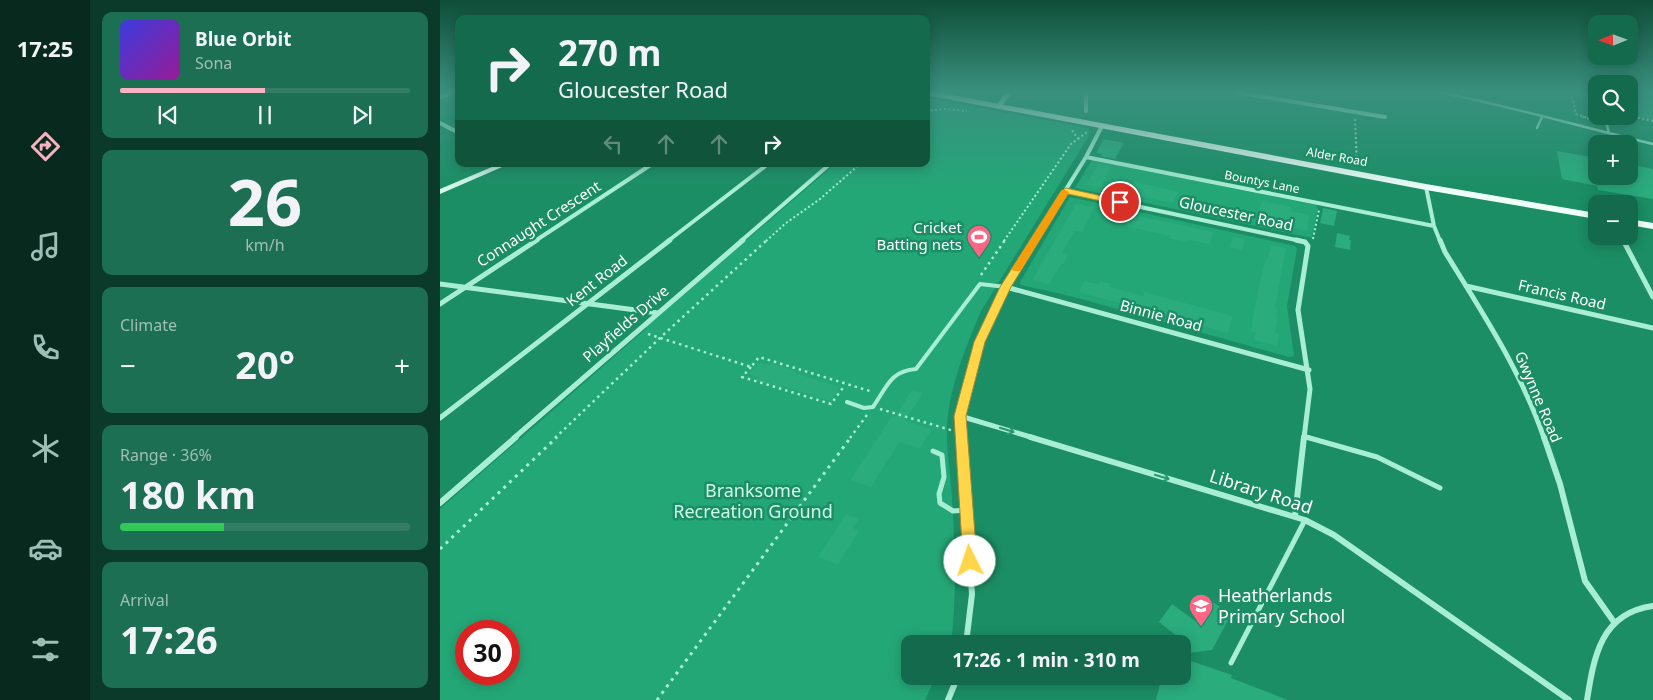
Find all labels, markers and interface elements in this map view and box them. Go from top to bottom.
north arrow [1588,15,1638,65]
map controls [1588,15,1638,245]
text: Blue Orbit [195,26,291,52]
text: 270 m [558,29,661,76]
text: 17:25 [17,33,73,63]
icon: right [475,35,540,100]
text: Sona [195,52,232,74]
text: Gloucester Road [558,74,728,104]
button: search [1588,75,1638,125]
icon: previous [154,101,182,129]
icon: pause [251,101,279,129]
icon: next [348,101,376,129]
icon: directions [28,129,63,164]
icon: left [599,130,627,158]
icon: ahead [652,130,680,158]
icon: ahead [705,130,733,158]
icon: right [758,130,786,158]
button: + [1588,135,1638,185]
street label: Alder Road [1305,143,1369,170]
text: 26 [228,157,302,245]
street label: Bountys Lane [1223,166,1301,197]
street label: Connaught Crescent [473,175,605,271]
pin [1099,181,1141,223]
icon: arrive [1106,188,1134,216]
street label: Gloucester Road [1177,191,1295,235]
button: − [1588,195,1638,245]
place label: Cricket Batting nets [876,217,963,254]
sports icon: Cricket Batting nets [966,224,992,258]
icon: music [28,229,63,264]
text: km/h [245,234,285,256]
street label: Kent Road [562,250,631,310]
street label: Francis Road [1516,274,1608,314]
street label: Playfields Drive [578,280,673,366]
street label: Binnie Road [1118,294,1205,336]
text: Climate [120,314,177,336]
icon: phone [28,330,63,365]
text: 20° [235,338,295,390]
text: − [120,346,136,384]
text: + [394,346,410,384]
street label: Gwynne Road [1511,348,1567,445]
one-way arrow [998,426,1014,436]
icon: climate [28,431,63,466]
text: Range · 36% [120,444,212,466]
street label: Library Road [1207,463,1316,519]
text: 180 km [120,468,256,520]
one-way arrow [1154,472,1170,482]
park label: Branksome Recreation Ground [673,478,833,523]
icon: car [28,531,63,566]
position arrow [943,534,995,586]
place label: Heatherlands Primary School [1218,583,1345,628]
text: Arrival [120,589,169,611]
school or university icon: Heatherlands Primary School [1188,593,1214,627]
text: 17:26 [120,613,218,665]
speed limit sign: 30 [455,620,520,685]
icon: filters [28,632,63,667]
text: 17:26 · 1 min · 310 m [952,647,1140,673]

